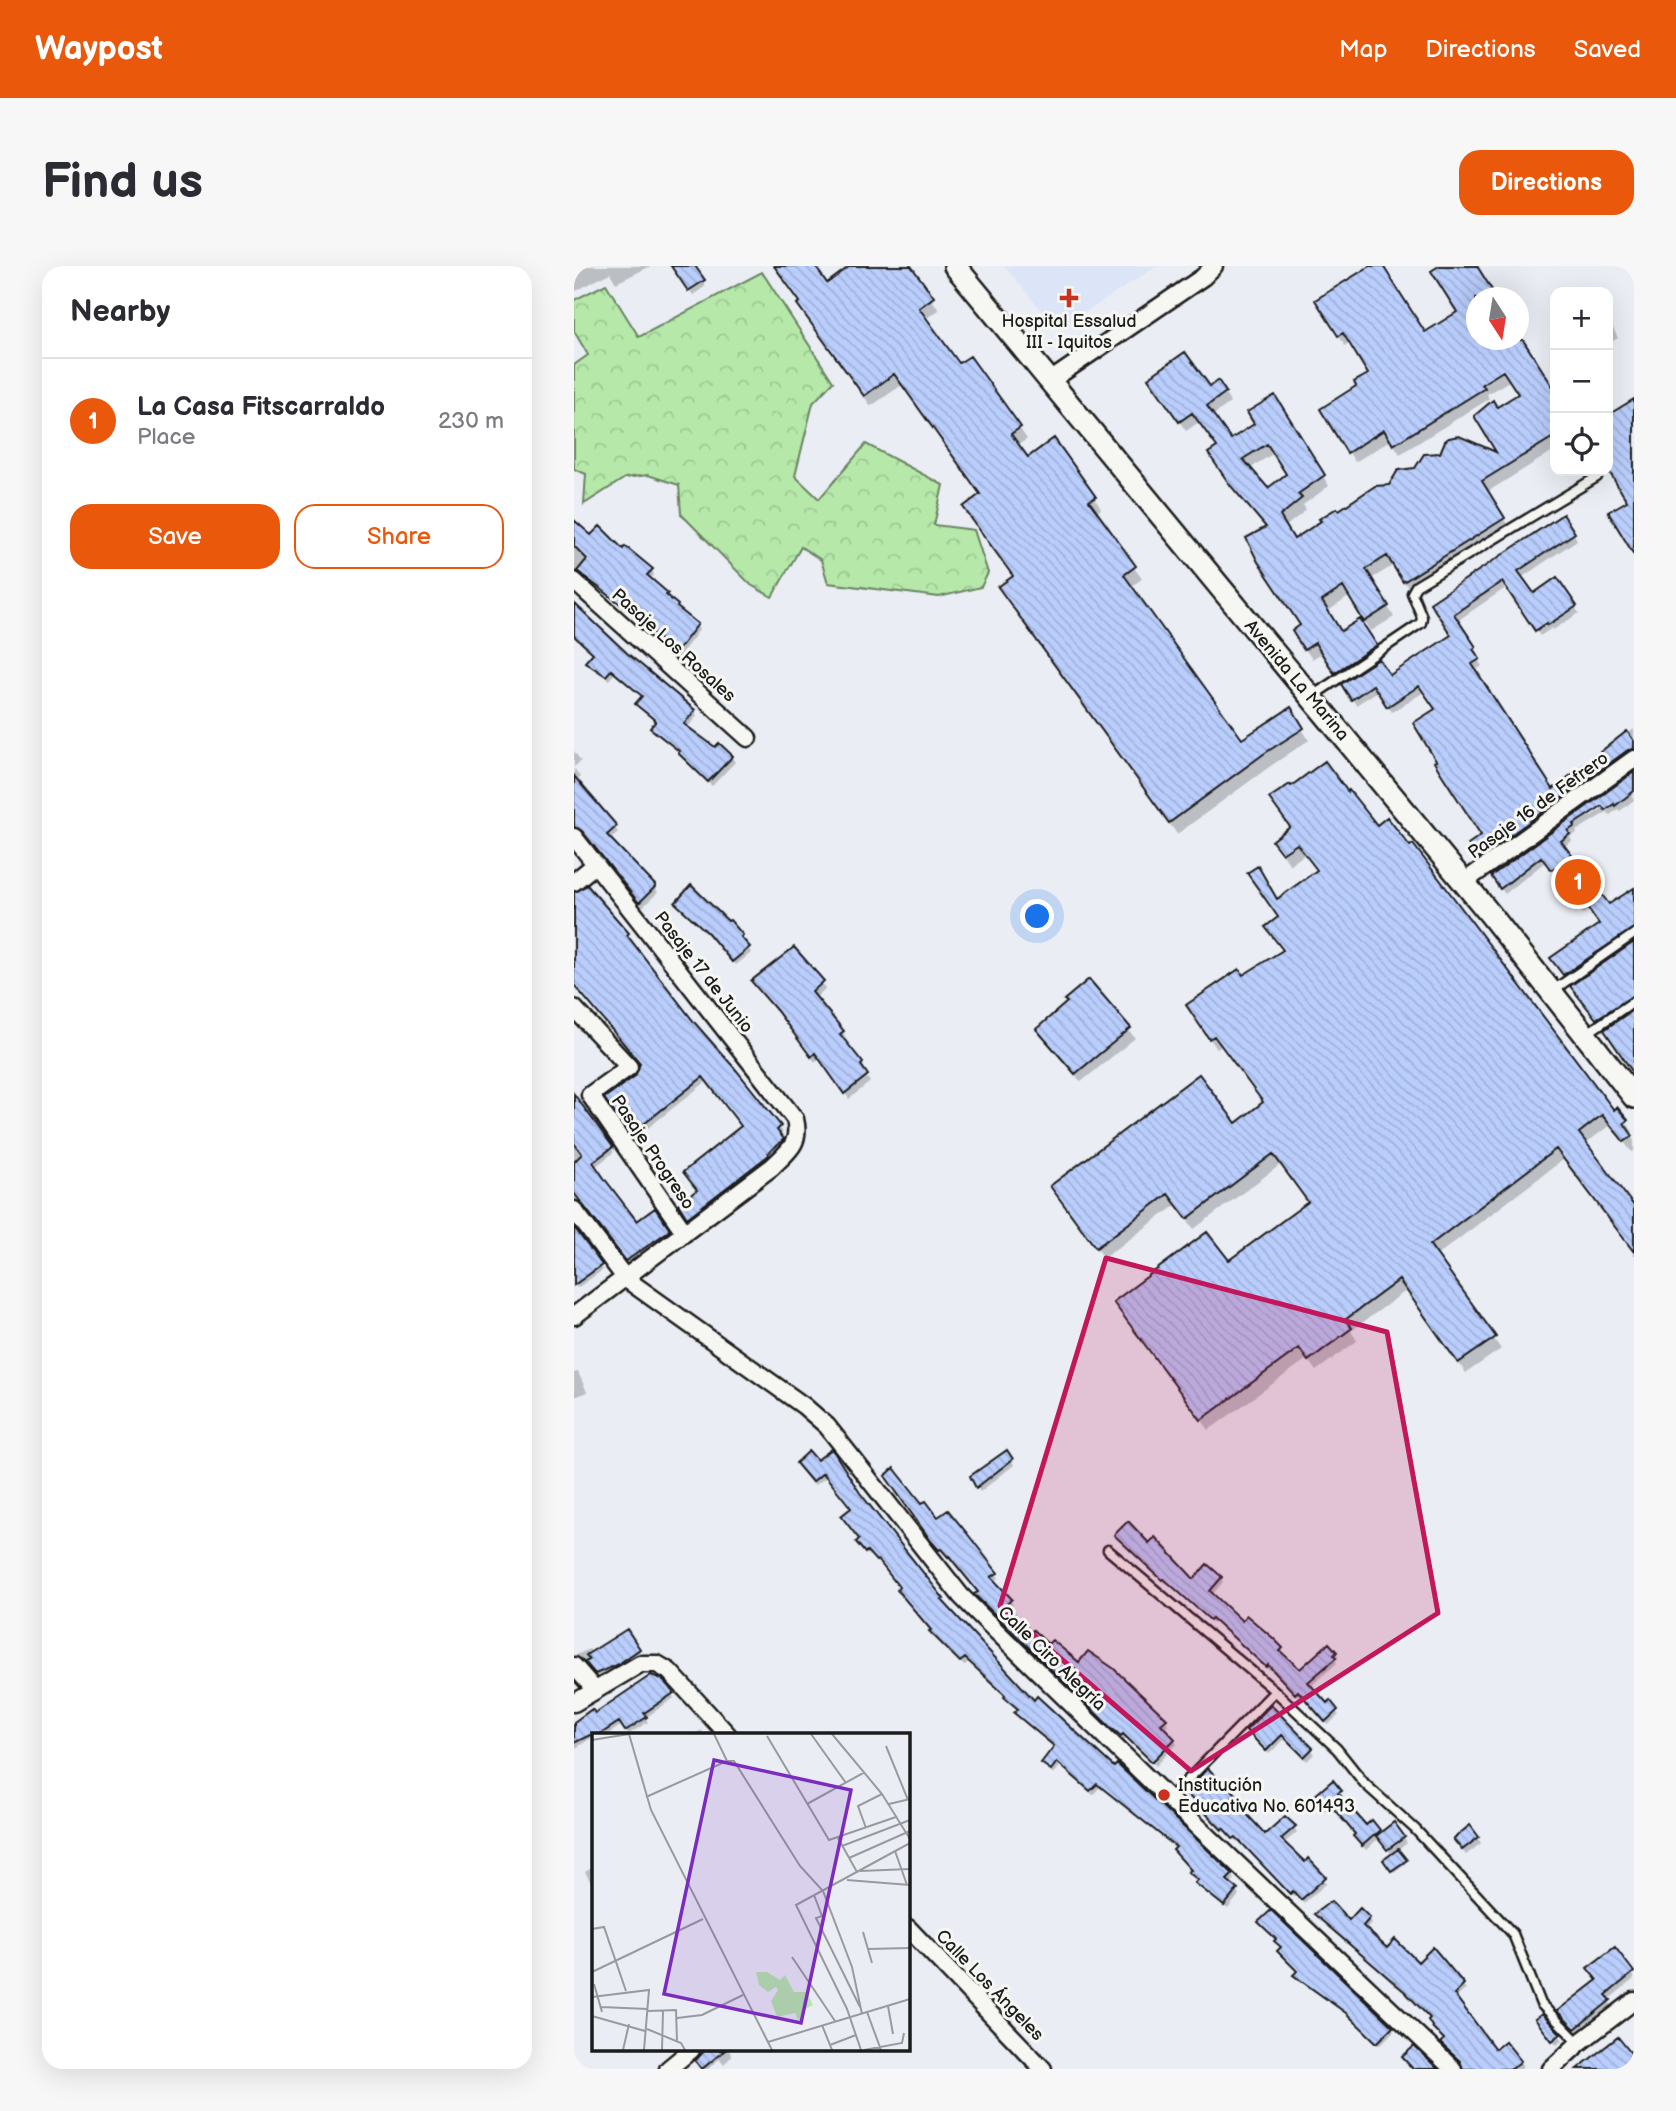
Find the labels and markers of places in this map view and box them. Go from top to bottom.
marker: Hospital Essalud III - Iquitos [1059,288,1079,308]
place label: Hospital Essalud III - Iquitos [1001,311,1137,353]
pin: 1 [1555,856,1601,908]
place label: Institución Educativa No. 601493 [1178,1775,1355,1817]
marker: Institución Educativa No. 601493 [1156,1787,1172,1803]

